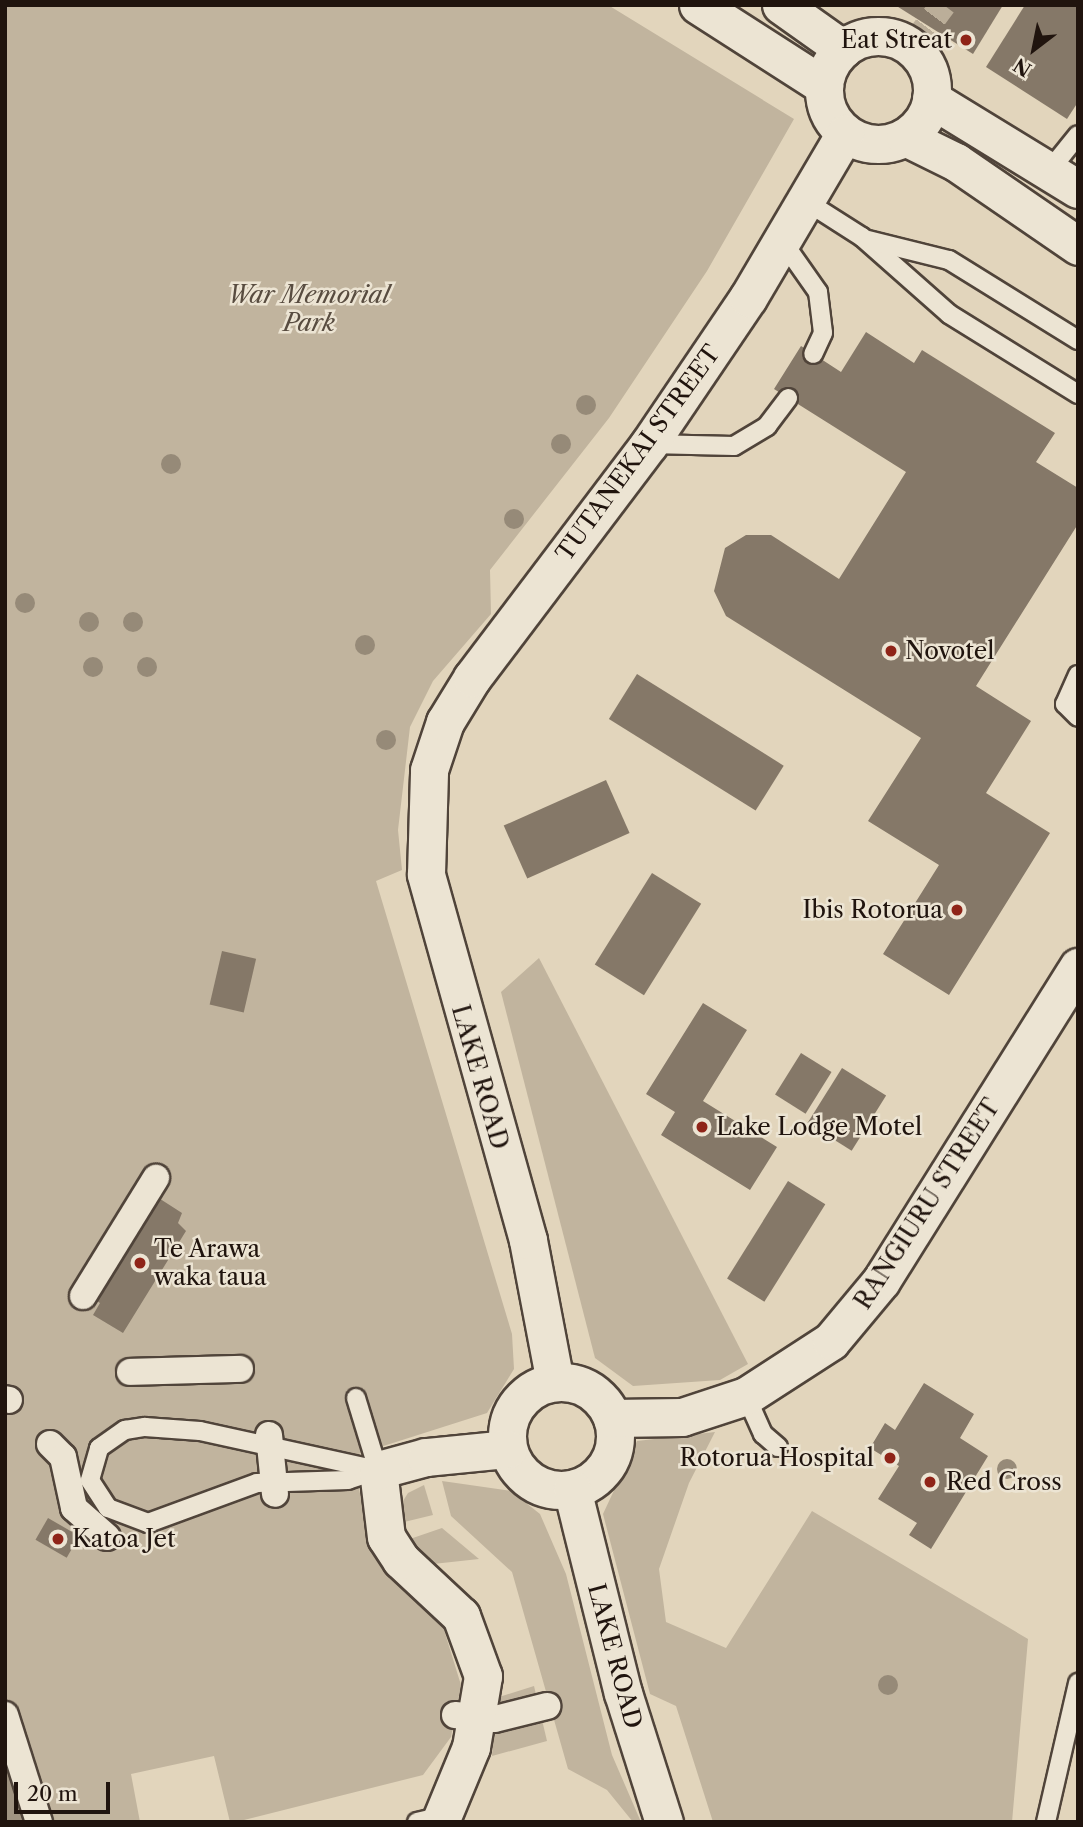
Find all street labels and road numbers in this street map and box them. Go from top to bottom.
street label: TUTANEKAI STREET [550,339,726,567]
street label: LAKE ROAD [446,1001,514,1153]
street label: RANGIURU STREET [848,1093,1006,1315]
street label: LAKE ROAD [582,1580,648,1732]

